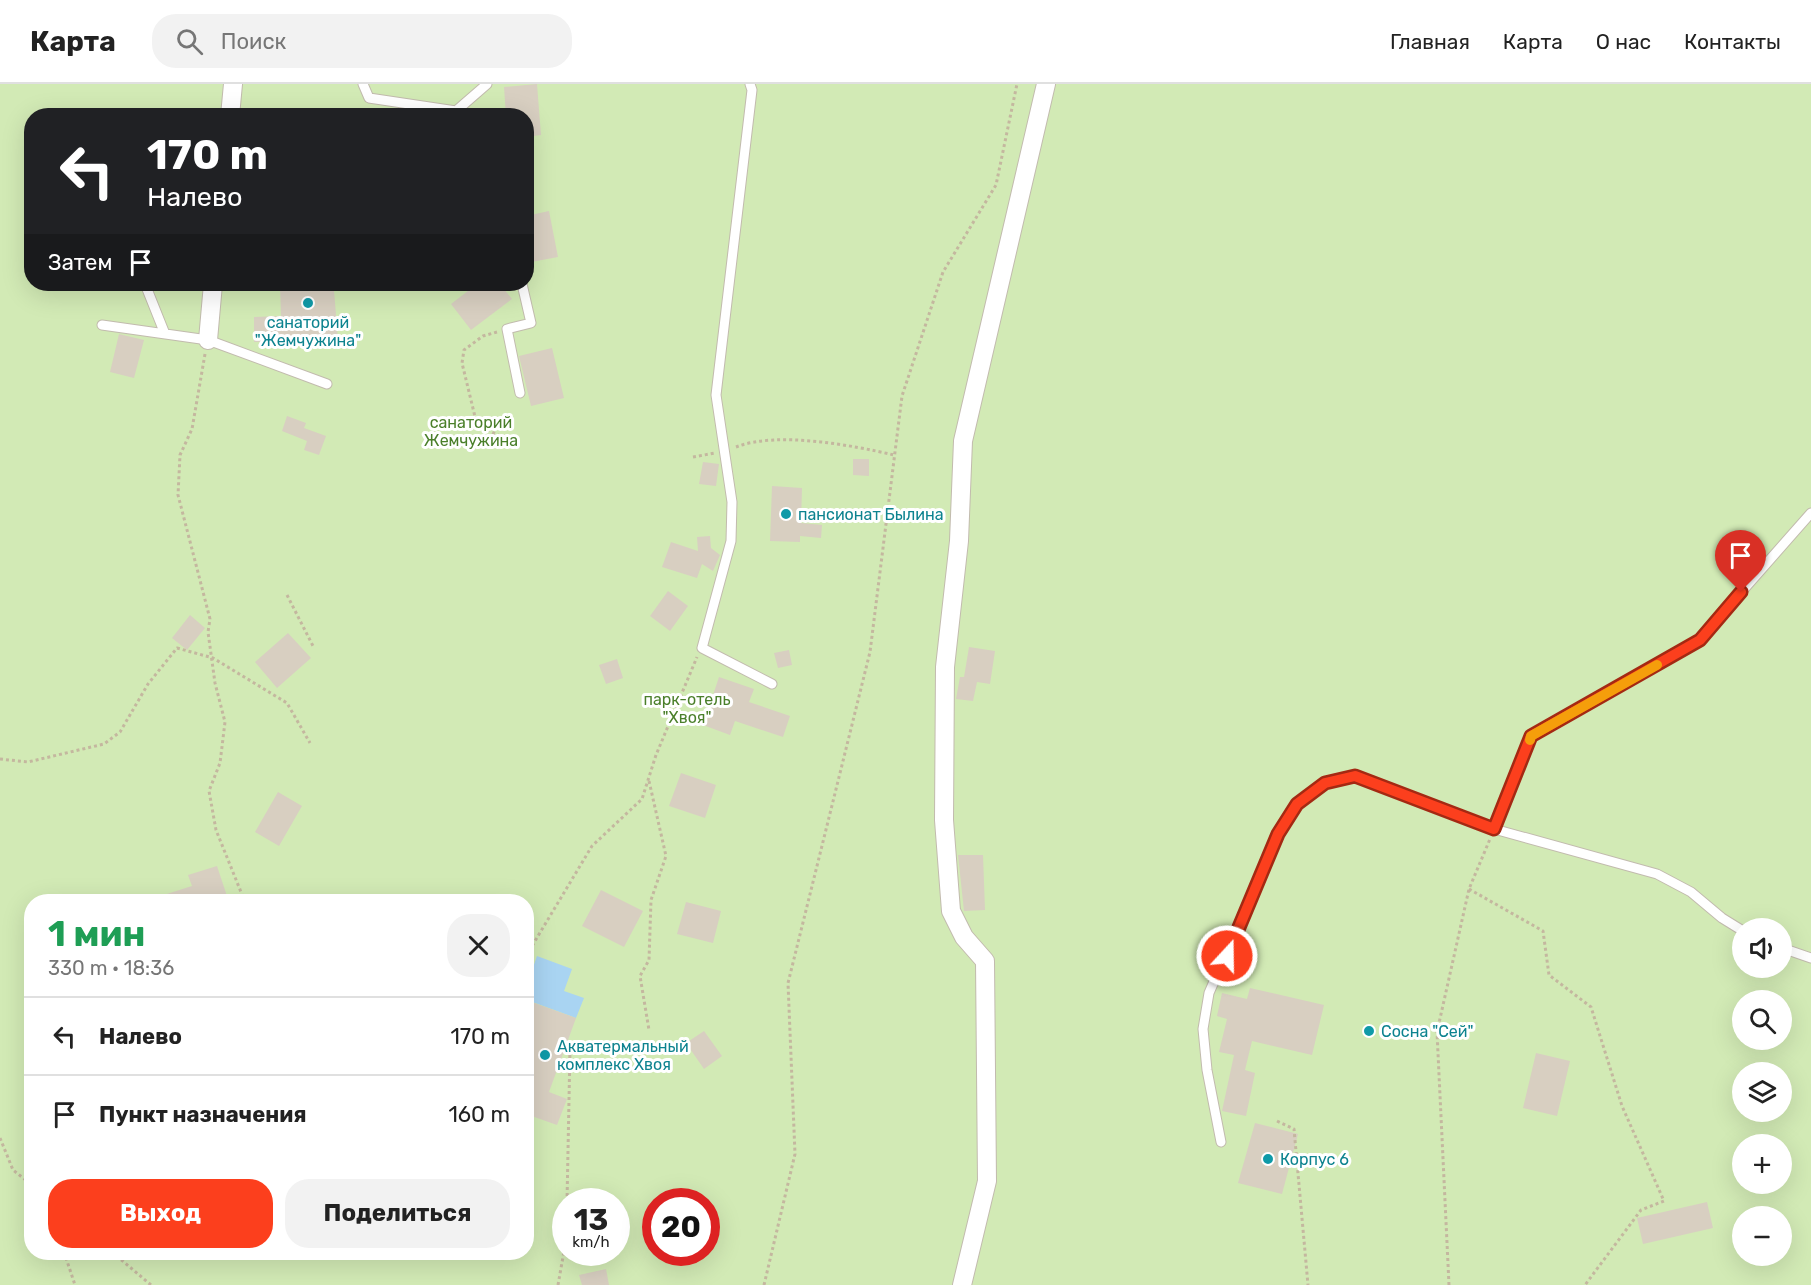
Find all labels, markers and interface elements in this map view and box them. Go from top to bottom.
search box [152,14,572,68]
text: Карта [30,25,116,58]
icon: search [173,25,206,58]
text: Поиск [221,28,286,55]
text: Главная [1390,29,1470,54]
text: Карта [1503,29,1563,54]
text: О нас [1596,29,1651,54]
text: Контакты [1684,29,1781,54]
text: 170 m [147,130,268,180]
icon: left [48,132,126,210]
text: Налево [147,181,243,213]
icon: arrive [124,246,157,279]
text: Затем [48,249,112,276]
marker: санаторий "Жемчужина" [301,296,315,310]
place label: санаторий "Жемчужина" [255,313,361,350]
park label: санаторий Жемчужина [424,413,518,450]
place label: пансионат Былина [798,505,944,524]
marker: пансионат Былина [779,507,793,521]
pin [1715,530,1766,592]
icon: arrive [1724,539,1757,572]
park label: парк-отель "Хвоя" [643,690,731,727]
text: 1 мин [48,912,146,955]
button: close [447,914,510,977]
map controls [1732,918,1792,1266]
button: sound [1732,918,1792,978]
position arrow [1195,924,1259,988]
text: 330 m · 18:36 [48,956,174,980]
button: search [1732,990,1792,1050]
icon: left [48,1020,81,1053]
place label: Сосна "Сей" [1381,1022,1473,1041]
text: Налево [99,1023,182,1050]
text: 170 m [450,1023,510,1050]
marker: Сосна "Сей" [1362,1024,1376,1038]
place label: Акватермальный комплекс Хвоя [557,1037,689,1074]
marker: Акватермальный комплекс Хвоя [538,1048,552,1062]
button: layers [1732,1062,1792,1122]
icon: arrive [48,1098,81,1131]
text: Пункт назначения [99,1101,307,1128]
text: 160 m [448,1101,510,1128]
button: + [1732,1134,1792,1194]
place label: Корпус 6 [1280,1150,1349,1169]
marker: Корпус 6 [1261,1152,1275,1166]
button: Выход [48,1179,273,1248]
button: Поделиться [285,1179,510,1248]
speed limit sign: 20 [642,1188,720,1266]
text: 13 [574,1202,608,1238]
button: − [1732,1206,1792,1266]
text: km/h [572,1233,610,1251]

